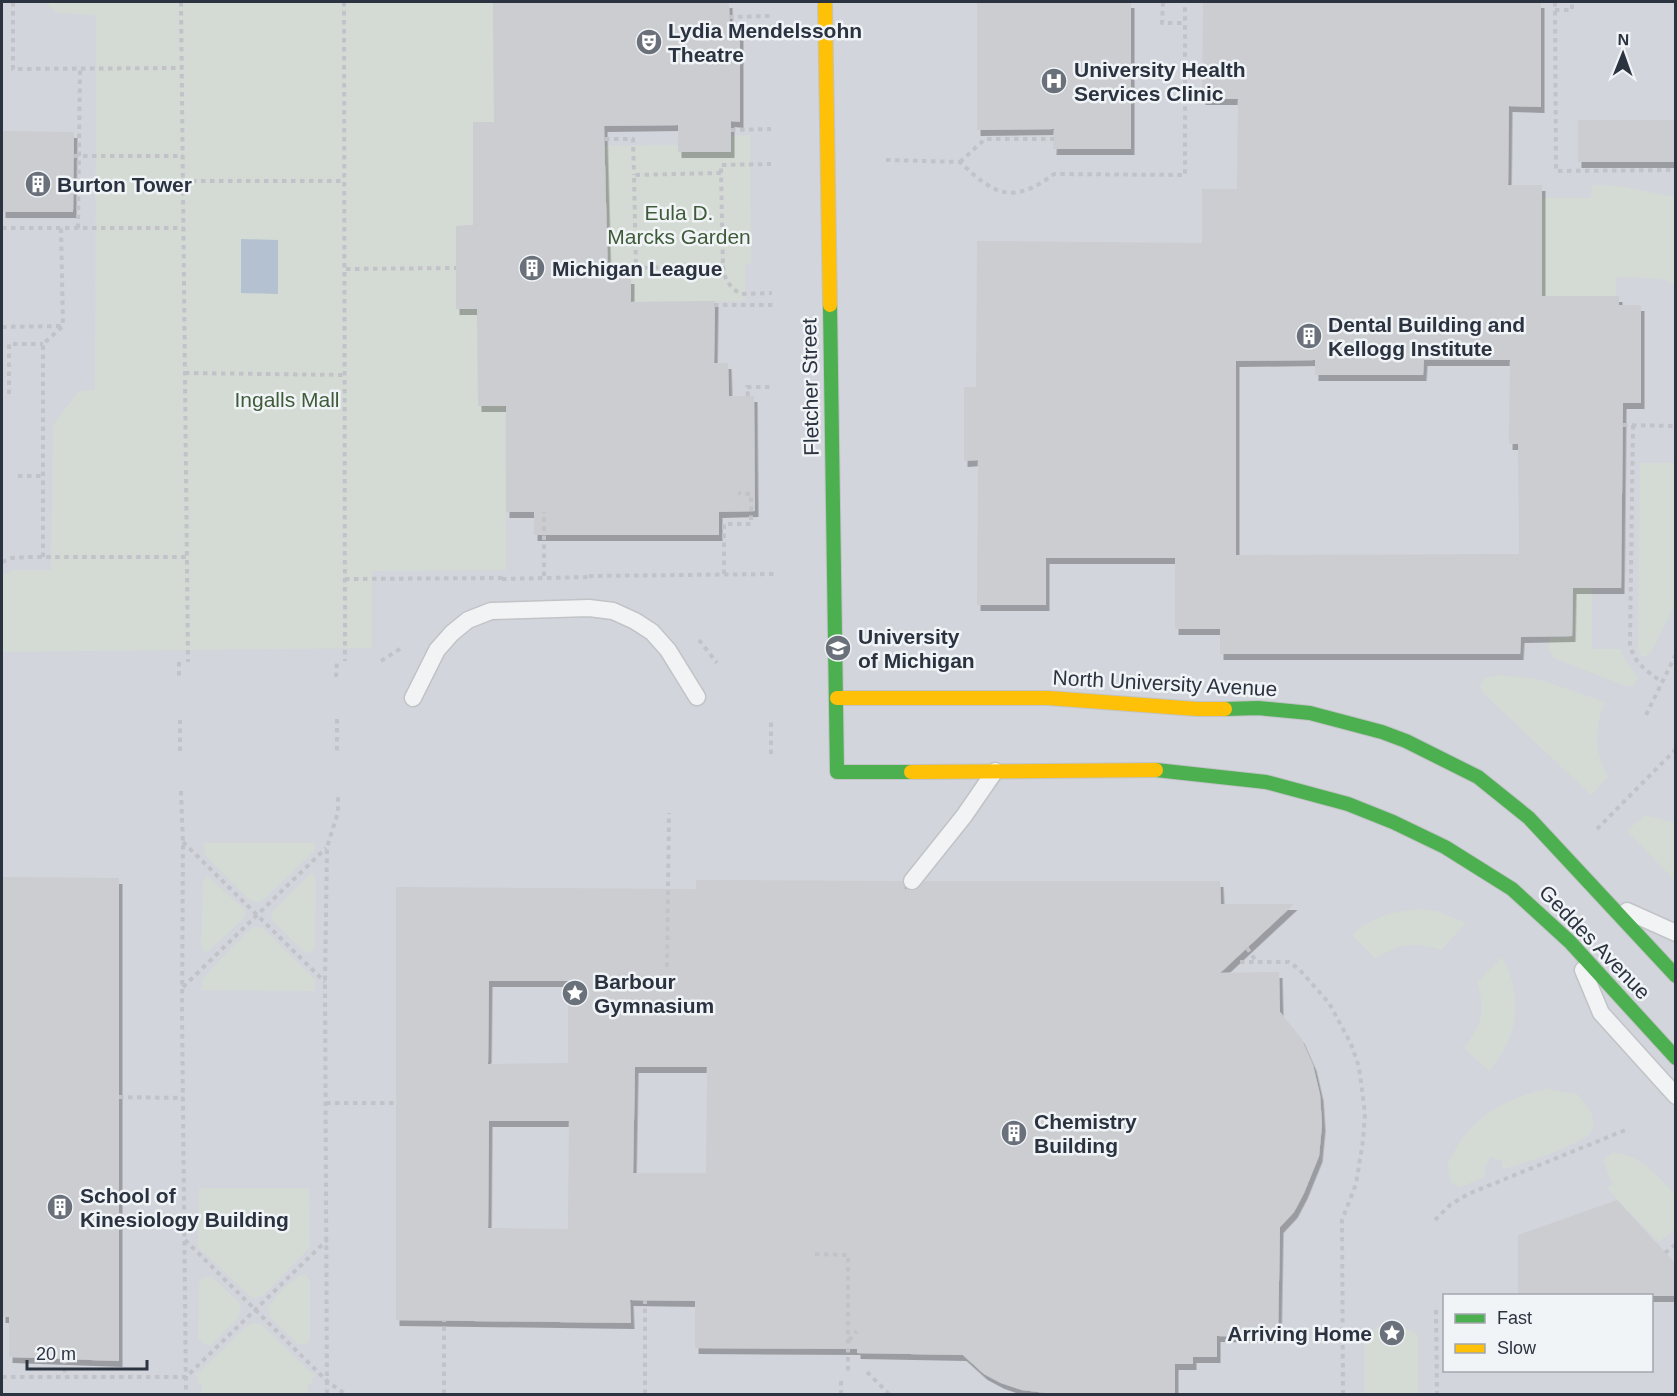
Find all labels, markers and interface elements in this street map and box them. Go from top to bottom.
place label: Lydia Mendelssohn Theatre [668,19,862,66]
north arrow [1593,24,1653,84]
theatre icon: Lydia Mendelssohn Theatre [634,27,664,57]
text: N [1617,31,1629,48]
place label: University Health Services Clinic [1074,58,1246,105]
hospital icon: University Health Services Clinic [1039,66,1069,96]
building icon: Burton Tower [23,169,53,199]
place label: Burton Tower [57,173,192,196]
park label: Eula D. Marcks Garden [607,201,751,248]
building icon: Michigan League [517,253,547,283]
place label: Michigan League [552,257,722,280]
place label: Dental Building and Kellogg Institute [1328,313,1525,360]
street label: Fletcher Street [797,318,823,456]
building icon: Dental Building and Kellogg Institute [1294,321,1324,351]
park label: Ingalls Mall [234,388,340,411]
place label: University of Michigan [858,625,975,672]
school or university icon: University of Michigan [823,633,853,663]
street label: North University Avenue [1052,666,1278,700]
street label: Geddes Avenue [1535,880,1655,1004]
place label: Barbour Gymnasium [594,970,714,1017]
place icon: Barbour Gymnasium [560,978,590,1008]
place label: Chemistry Building [1034,1110,1137,1157]
building icon: Chemistry Building [999,1118,1029,1148]
place label: School of Kinesiology Building [80,1184,289,1231]
building icon: School of Kinesiology Building [45,1192,75,1222]
legend [1443,1294,1653,1372]
text: Fast [1497,1308,1532,1328]
place icon: Arriving Home [1377,1318,1407,1348]
place label: Arriving Home [1227,1322,1372,1345]
scale bar [27,1333,147,1371]
text: Slow [1497,1338,1537,1358]
text: 20 m [36,1344,76,1364]

